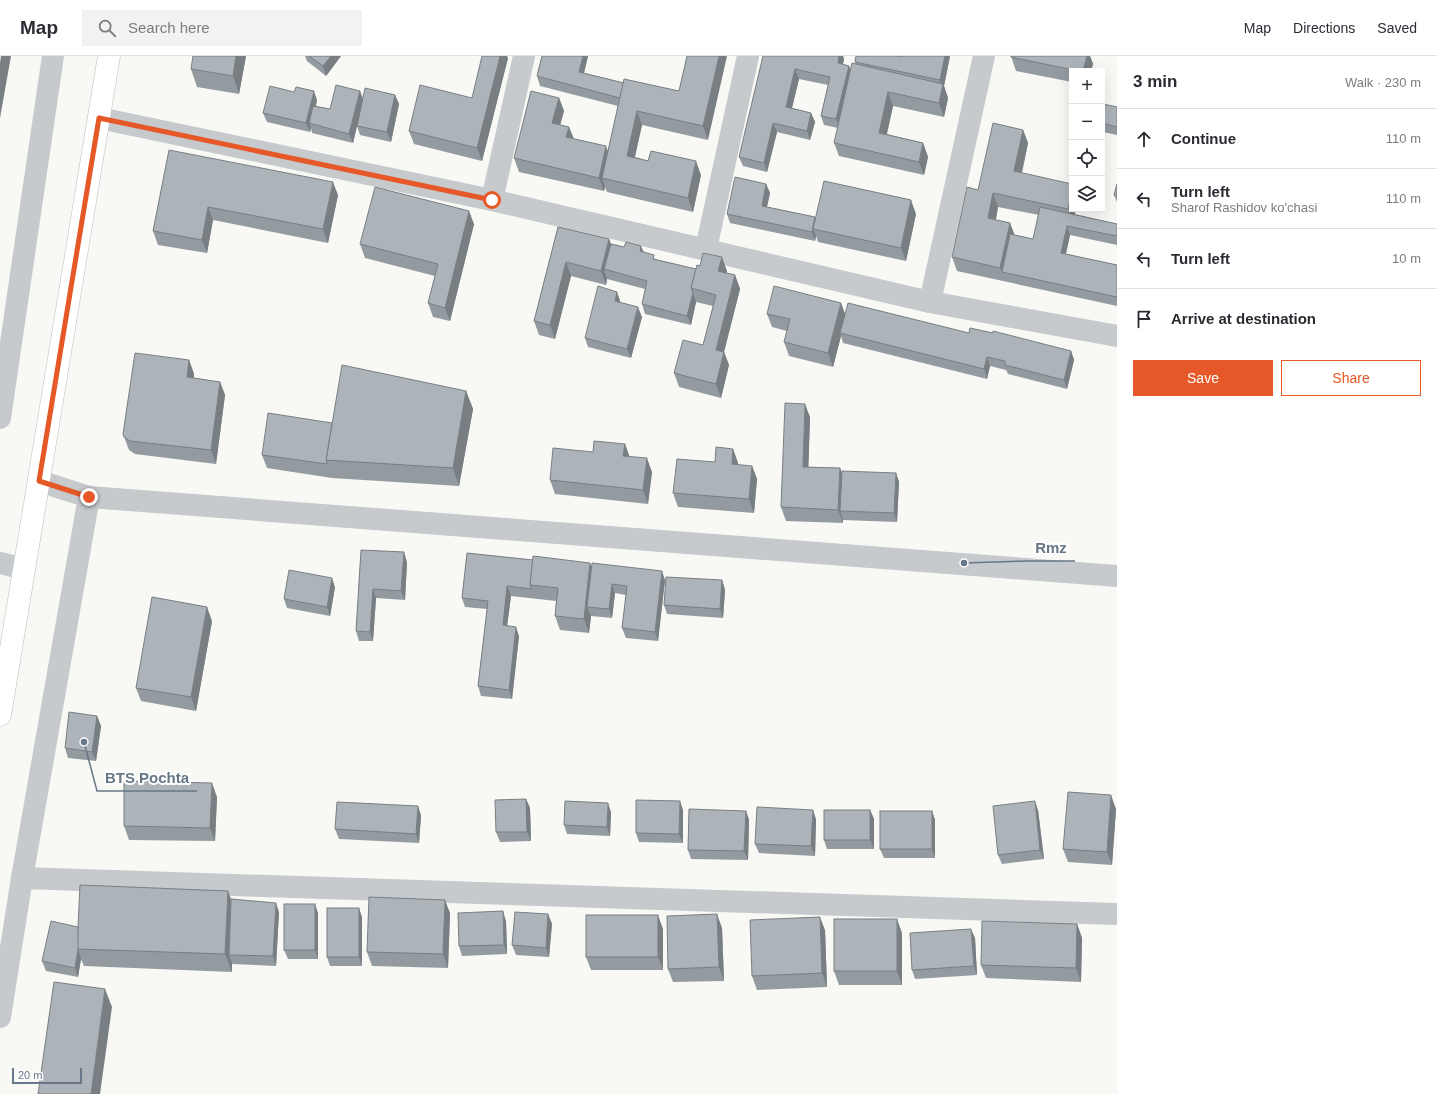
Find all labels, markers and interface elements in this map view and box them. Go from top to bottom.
search box [82,10,362,46]
text: Map [20,17,58,38]
icon: search [96,17,118,39]
text: Search here [128,19,210,36]
text: Map [1244,20,1271,36]
text: Directions [1293,20,1355,36]
text: Saved [1377,20,1417,36]
map controls [1069,68,1105,212]
button: + [1069,68,1105,104]
text: 3 min [1133,72,1177,91]
text: Walk · 230 m [1345,75,1421,90]
button: − [1069,104,1105,140]
icon: ahead [1133,128,1155,150]
text: Continue [1171,130,1236,147]
text: 110 m [1386,131,1421,146]
button: locate [1069,140,1105,176]
button: layers [1069,176,1105,212]
text: Turn left [1171,183,1230,200]
icon: left [1133,188,1155,210]
route start [483,191,501,209]
text: 110 m [1386,191,1421,206]
text: Sharof Rashidov ko'chasi [1171,200,1317,215]
icon: left [1133,248,1155,270]
text: Turn left [1171,250,1230,267]
text: 10 m [1392,251,1421,266]
icon: arrive [1133,308,1155,330]
text: Arrive at destination [1171,310,1316,327]
button: Save [1133,360,1273,396]
button: Share [1281,360,1421,396]
route end [80,488,98,506]
callout: Rmz [1027,534,1075,561]
text: Rmz [1035,539,1067,556]
callout: BTS Pochta [97,764,197,791]
text: BTS Pochta [105,769,190,786]
scale bar [12,1066,82,1085]
text: 20 m [18,1069,42,1081]

